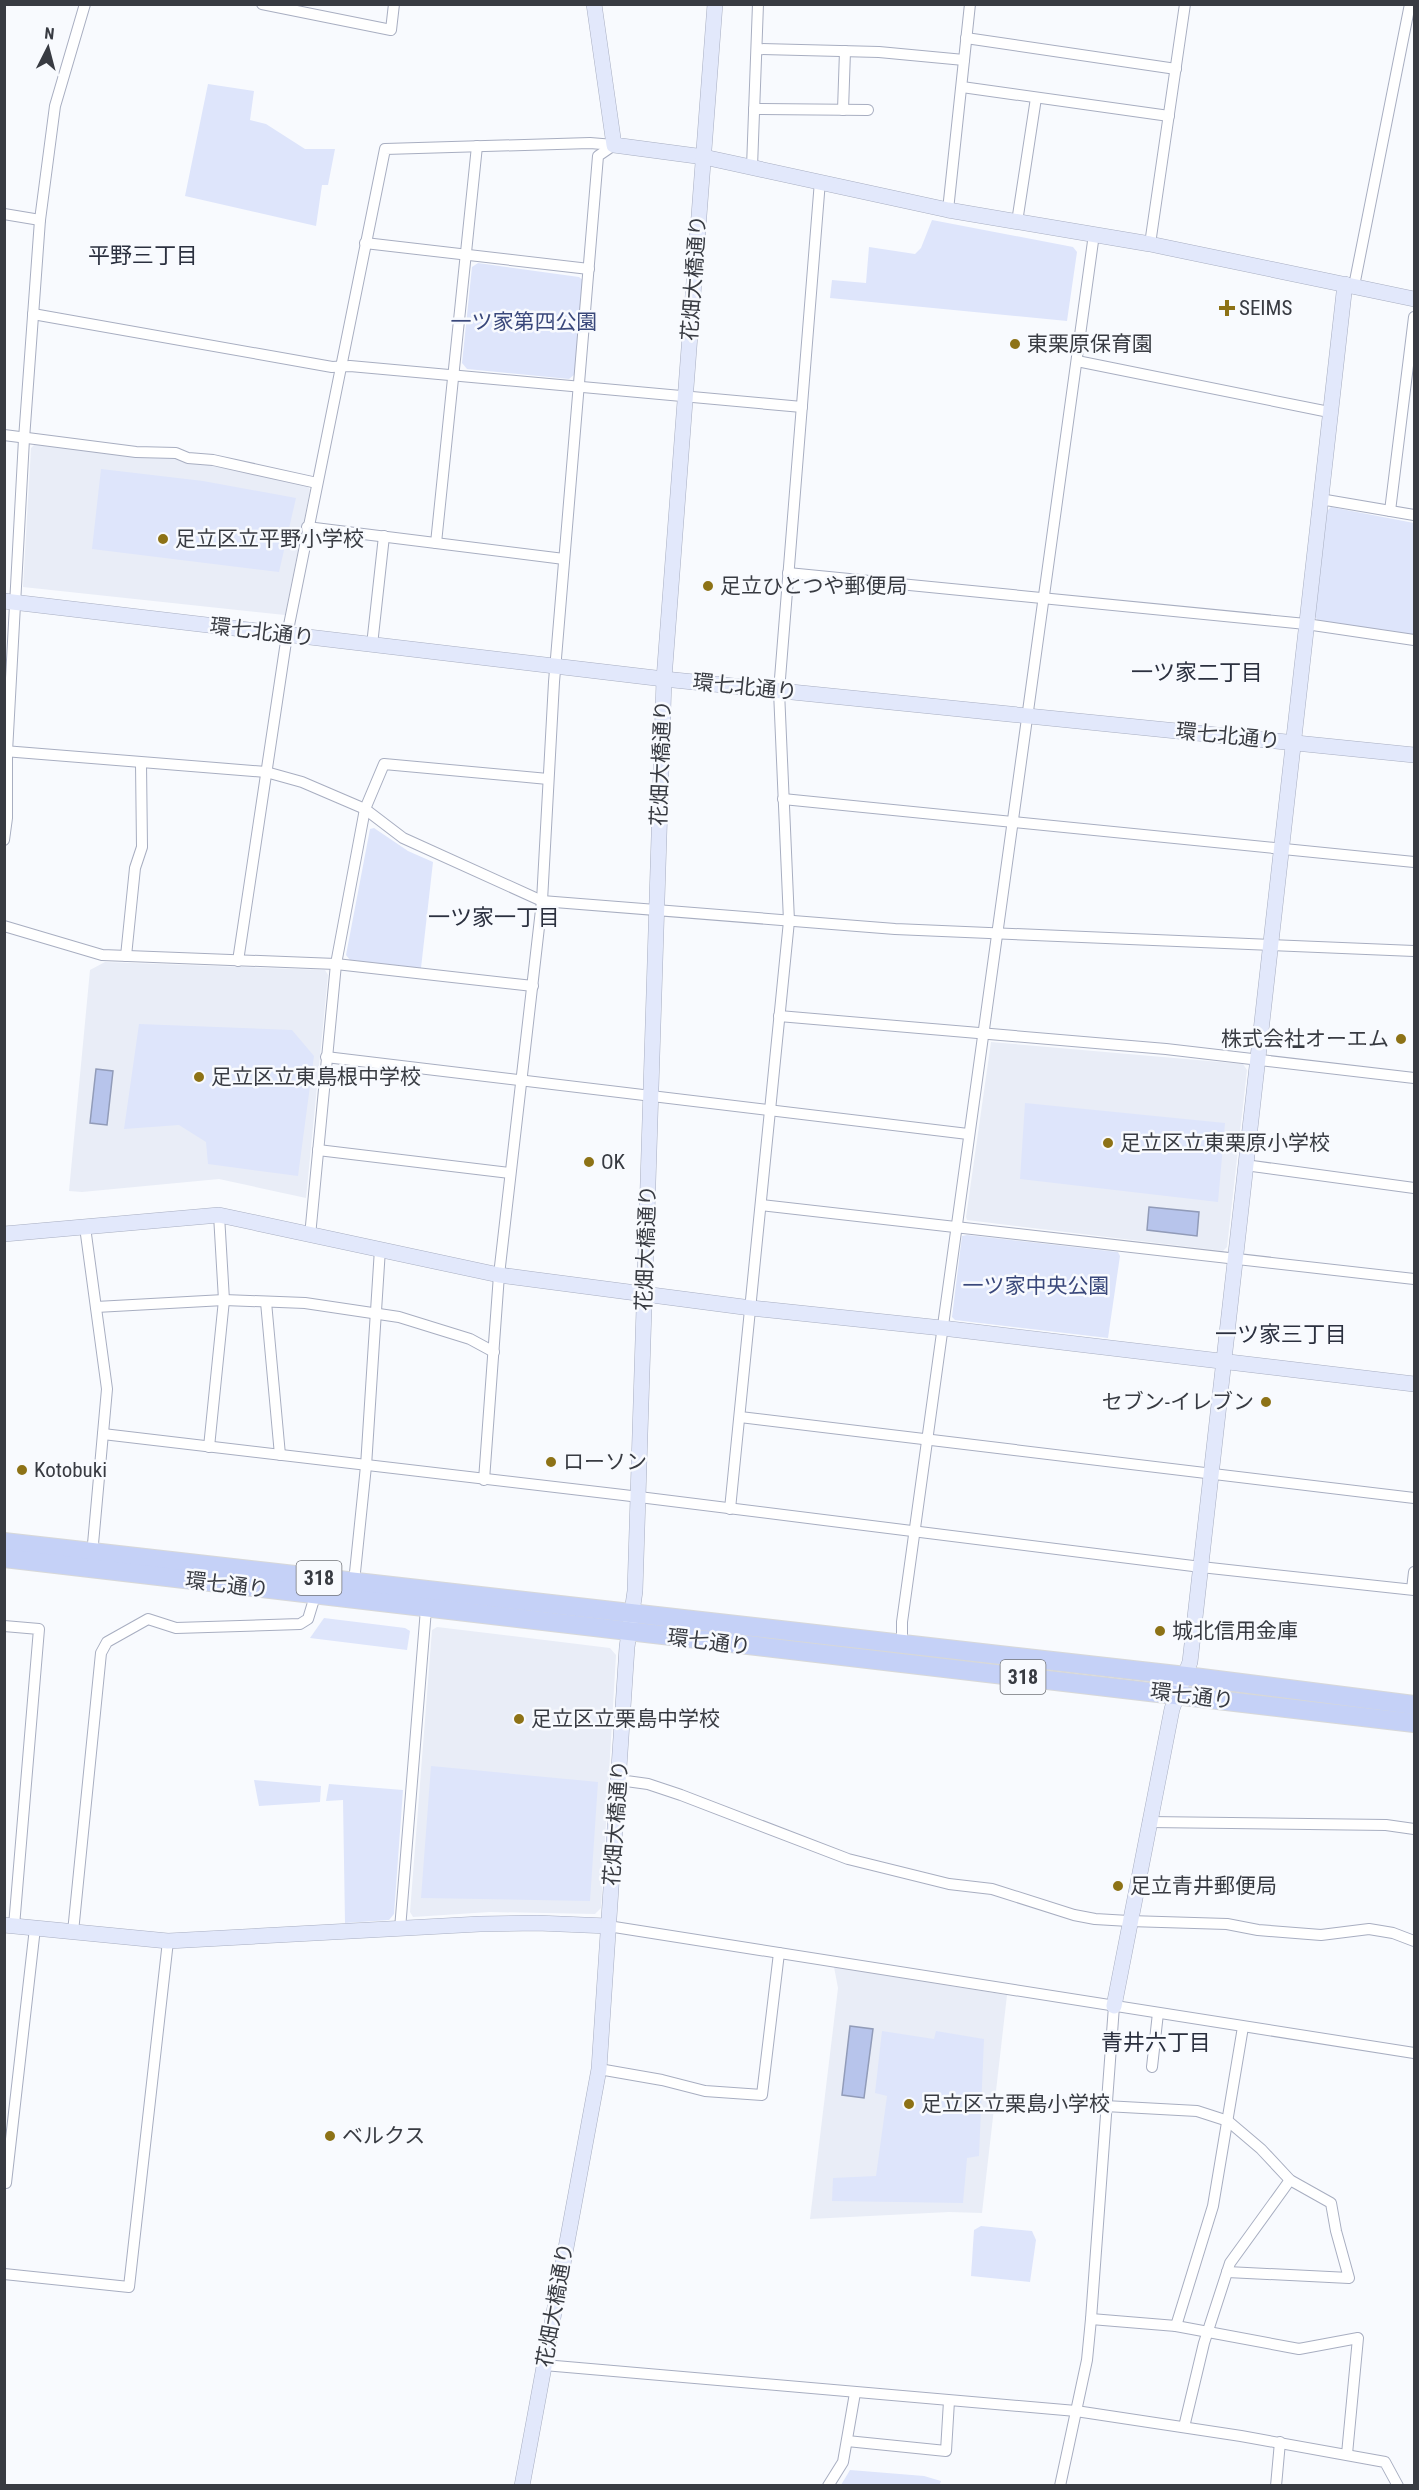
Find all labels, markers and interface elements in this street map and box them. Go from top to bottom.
north arrow [18,18,78,78]
text: N [44,24,55,44]
street label: 花畑大橋通り [678,214,710,342]
district label: 平野三丁目 [88,243,198,268]
place label: SEIMS [1239,296,1292,320]
marker: SEIMS [1220,301,1234,315]
park label: 一ツ家第四公園 [451,310,598,334]
place label: 東栗原保育園 [1027,332,1153,356]
marker: 東栗原保育園 [1008,337,1022,351]
place label: 足立区立平野小学校 [175,527,364,551]
marker: 足立区立平野小学校 [156,532,170,546]
place label: 足立ひとつや郵便局 [720,574,908,598]
marker: 足立ひとつや郵便局 [701,579,715,593]
street label: 環七北通り [208,614,316,650]
district label: 一ツ家二丁目 [1131,660,1263,685]
street label: 環七北通り [692,670,798,704]
street label: 花畑大橋通り [647,700,675,826]
street label: 環七北通り [1175,719,1281,753]
district label: 一ツ家一丁目 [428,905,560,930]
place label: 株式会社オーエム [1221,1027,1389,1051]
marker: 株式会社オーエム [1394,1032,1408,1046]
place label: 足立区立東島根中学校 [211,1065,421,1089]
marker: 足立区立東島根中学校 [192,1070,206,1084]
place label: 足立区立東栗原小学校 [1120,1131,1330,1155]
marker: 足立区立東栗原小学校 [1101,1136,1115,1150]
place label: OK [601,1150,626,1174]
marker: OK [582,1155,596,1169]
street label: 花畑大橋通り [632,1185,660,1311]
park label: 一ツ家中央公園 [963,1274,1110,1298]
district label: 一ツ家三丁目 [1215,1322,1347,1347]
place label: セブン-イレブン [1102,1390,1254,1414]
marker: セブン-イレブン [1259,1395,1273,1409]
place label: ローソン [563,1450,647,1474]
marker: ローソン [544,1455,558,1469]
place label: Kotobuki [34,1458,107,1482]
marker: Kotobuki [15,1463,29,1477]
road number: 318 [296,1561,342,1595]
street label: 環七通り [184,1568,270,1602]
place label: 城北信用金庫 [1172,1619,1298,1643]
marker: 城北信用金庫 [1153,1624,1167,1638]
street label: 環七通り [666,1625,752,1659]
road number: 318 [1000,1660,1046,1694]
street label: 環七通り [1149,1679,1235,1713]
place label: 足立区立栗島中学校 [531,1707,720,1731]
marker: 足立区立栗島中学校 [512,1712,526,1726]
street label: 花畑大橋通り [600,1759,632,1887]
place label: 足立青井郵便局 [1130,1874,1277,1898]
marker: 足立青井郵便局 [1111,1879,1125,1893]
district label: 青井六丁目 [1101,2030,1211,2055]
place label: 足立区立栗島小学校 [921,2092,1110,2116]
marker: 足立区立栗島小学校 [902,2097,916,2111]
place label: ベルクス [342,2124,425,2148]
marker: ベルクス [323,2129,337,2143]
street label: 花畑大橋通り [532,2241,578,2369]

